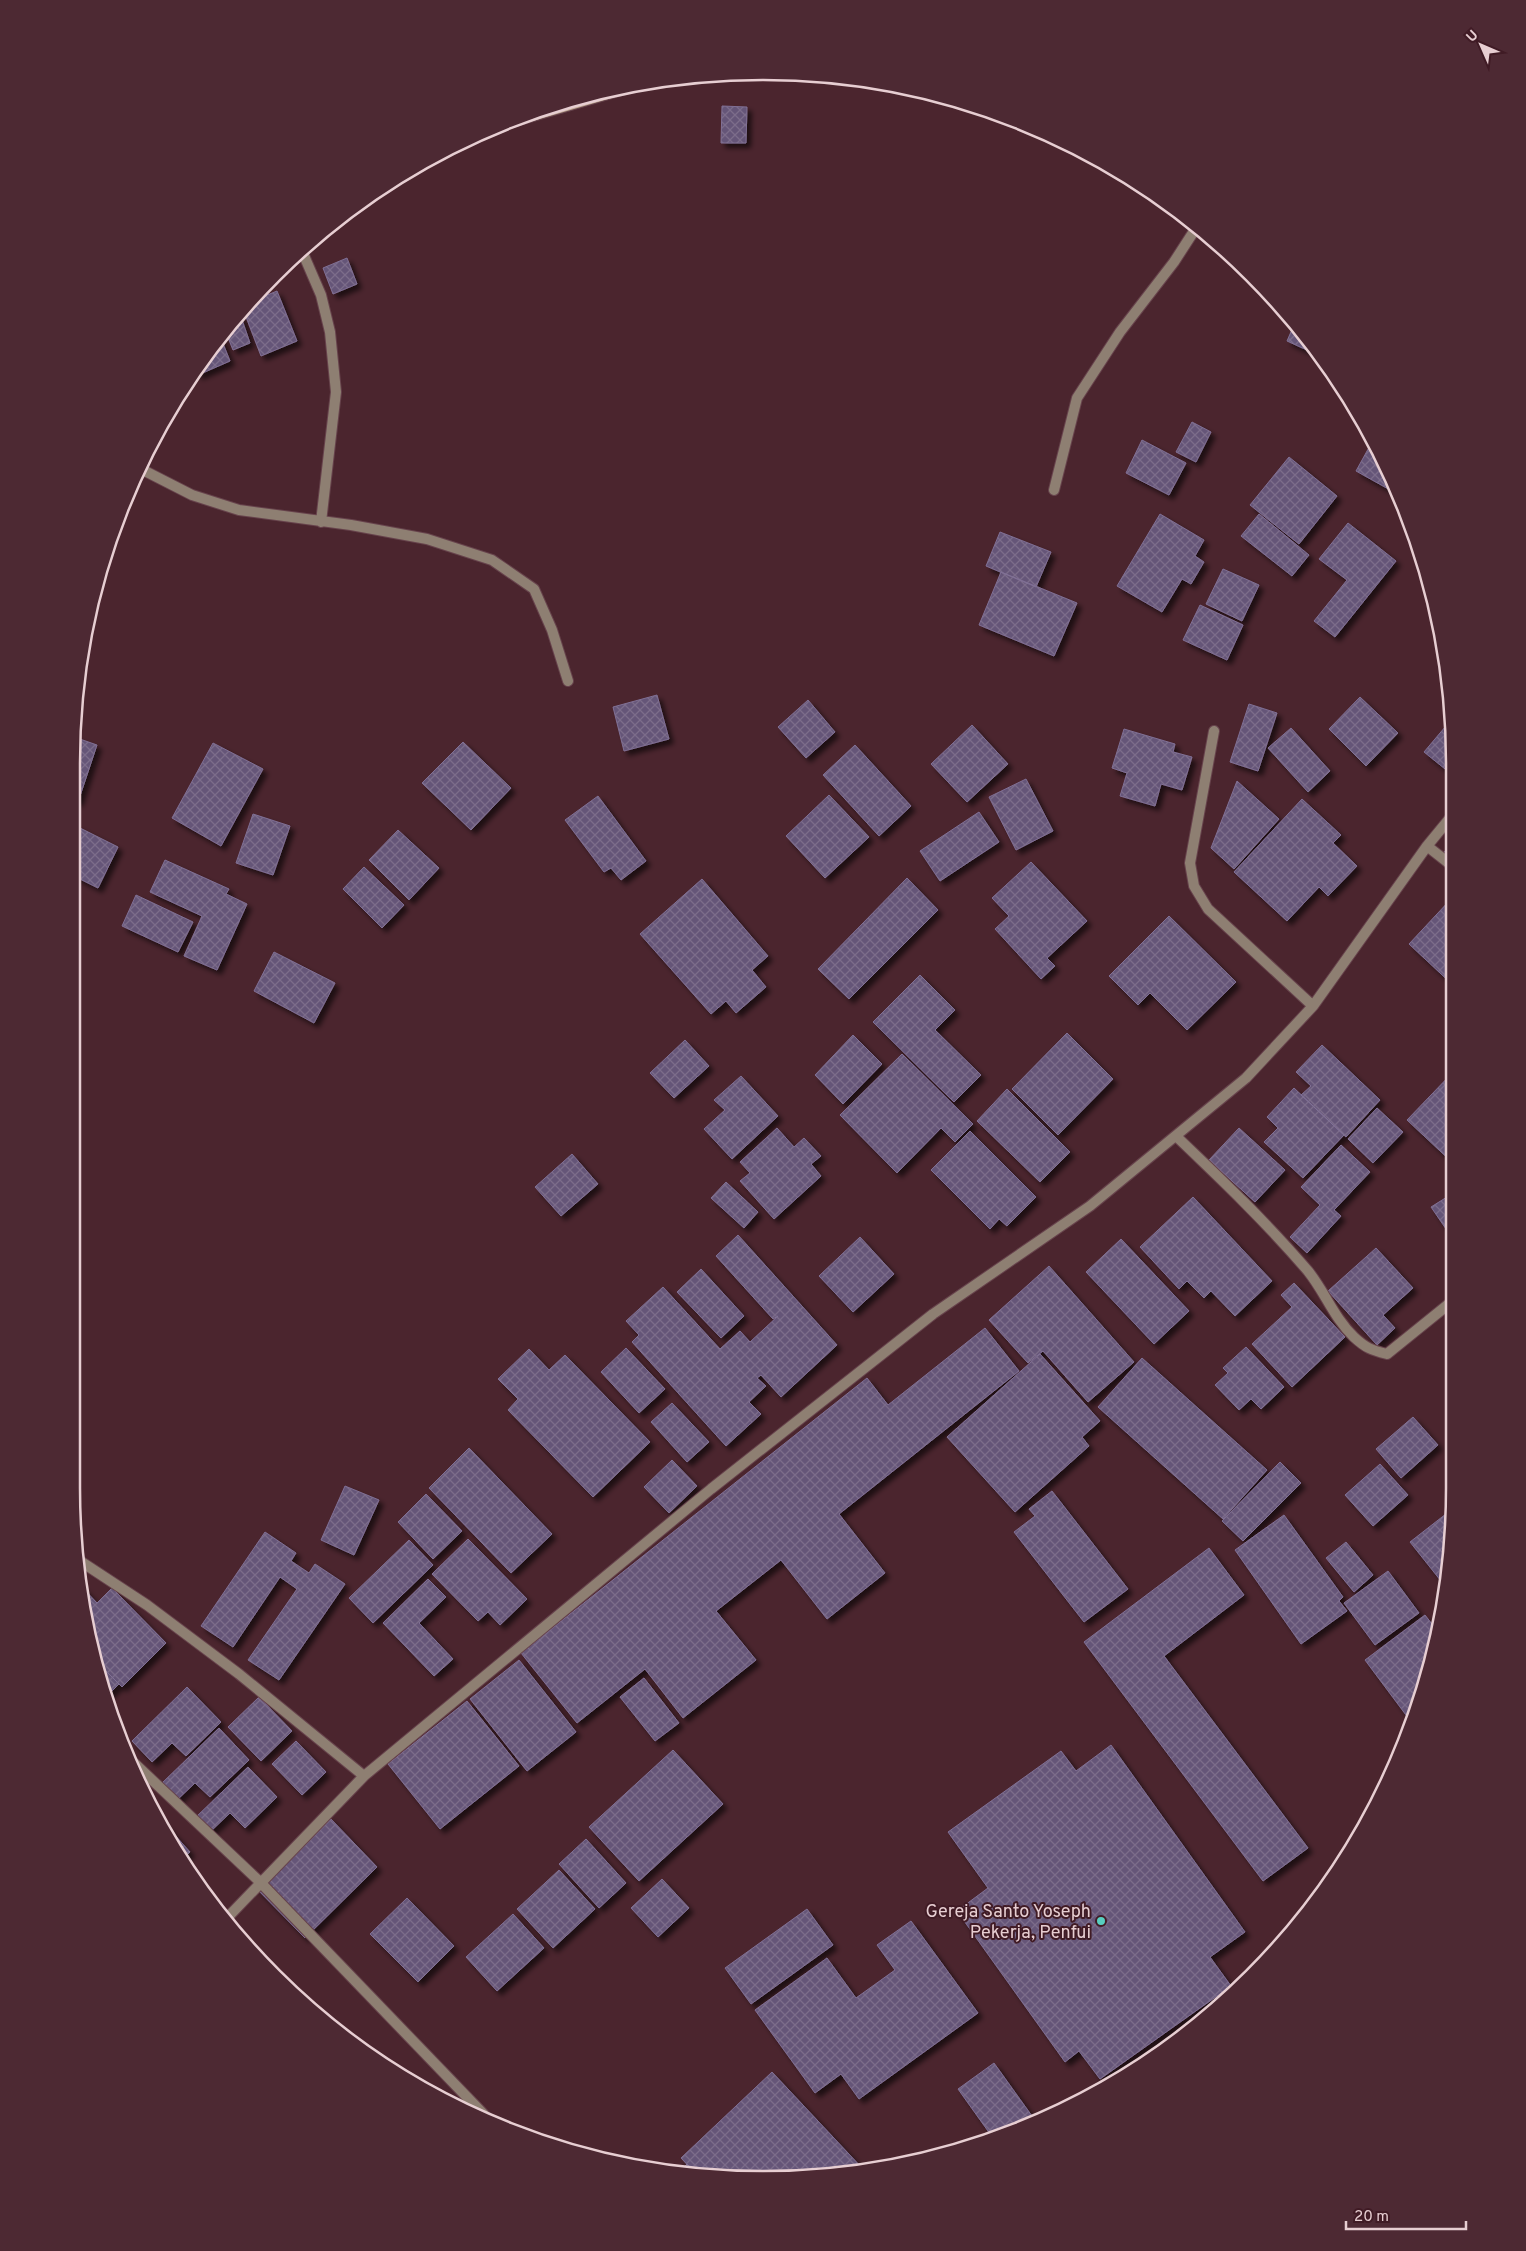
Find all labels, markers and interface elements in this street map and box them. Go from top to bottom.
north arrow [1456,20,1506,70]
text: U [1463,27,1482,46]
place label: Gereja Santo Yoseph Pekerja, Penfui [926,1901,1091,1945]
marker: Gereja Santo Yoseph Pekerja, Penfui [1095,1915,1107,1927]
scale bar [1346,2198,1466,2230]
text: 20 m [1354,2208,1389,2227]

